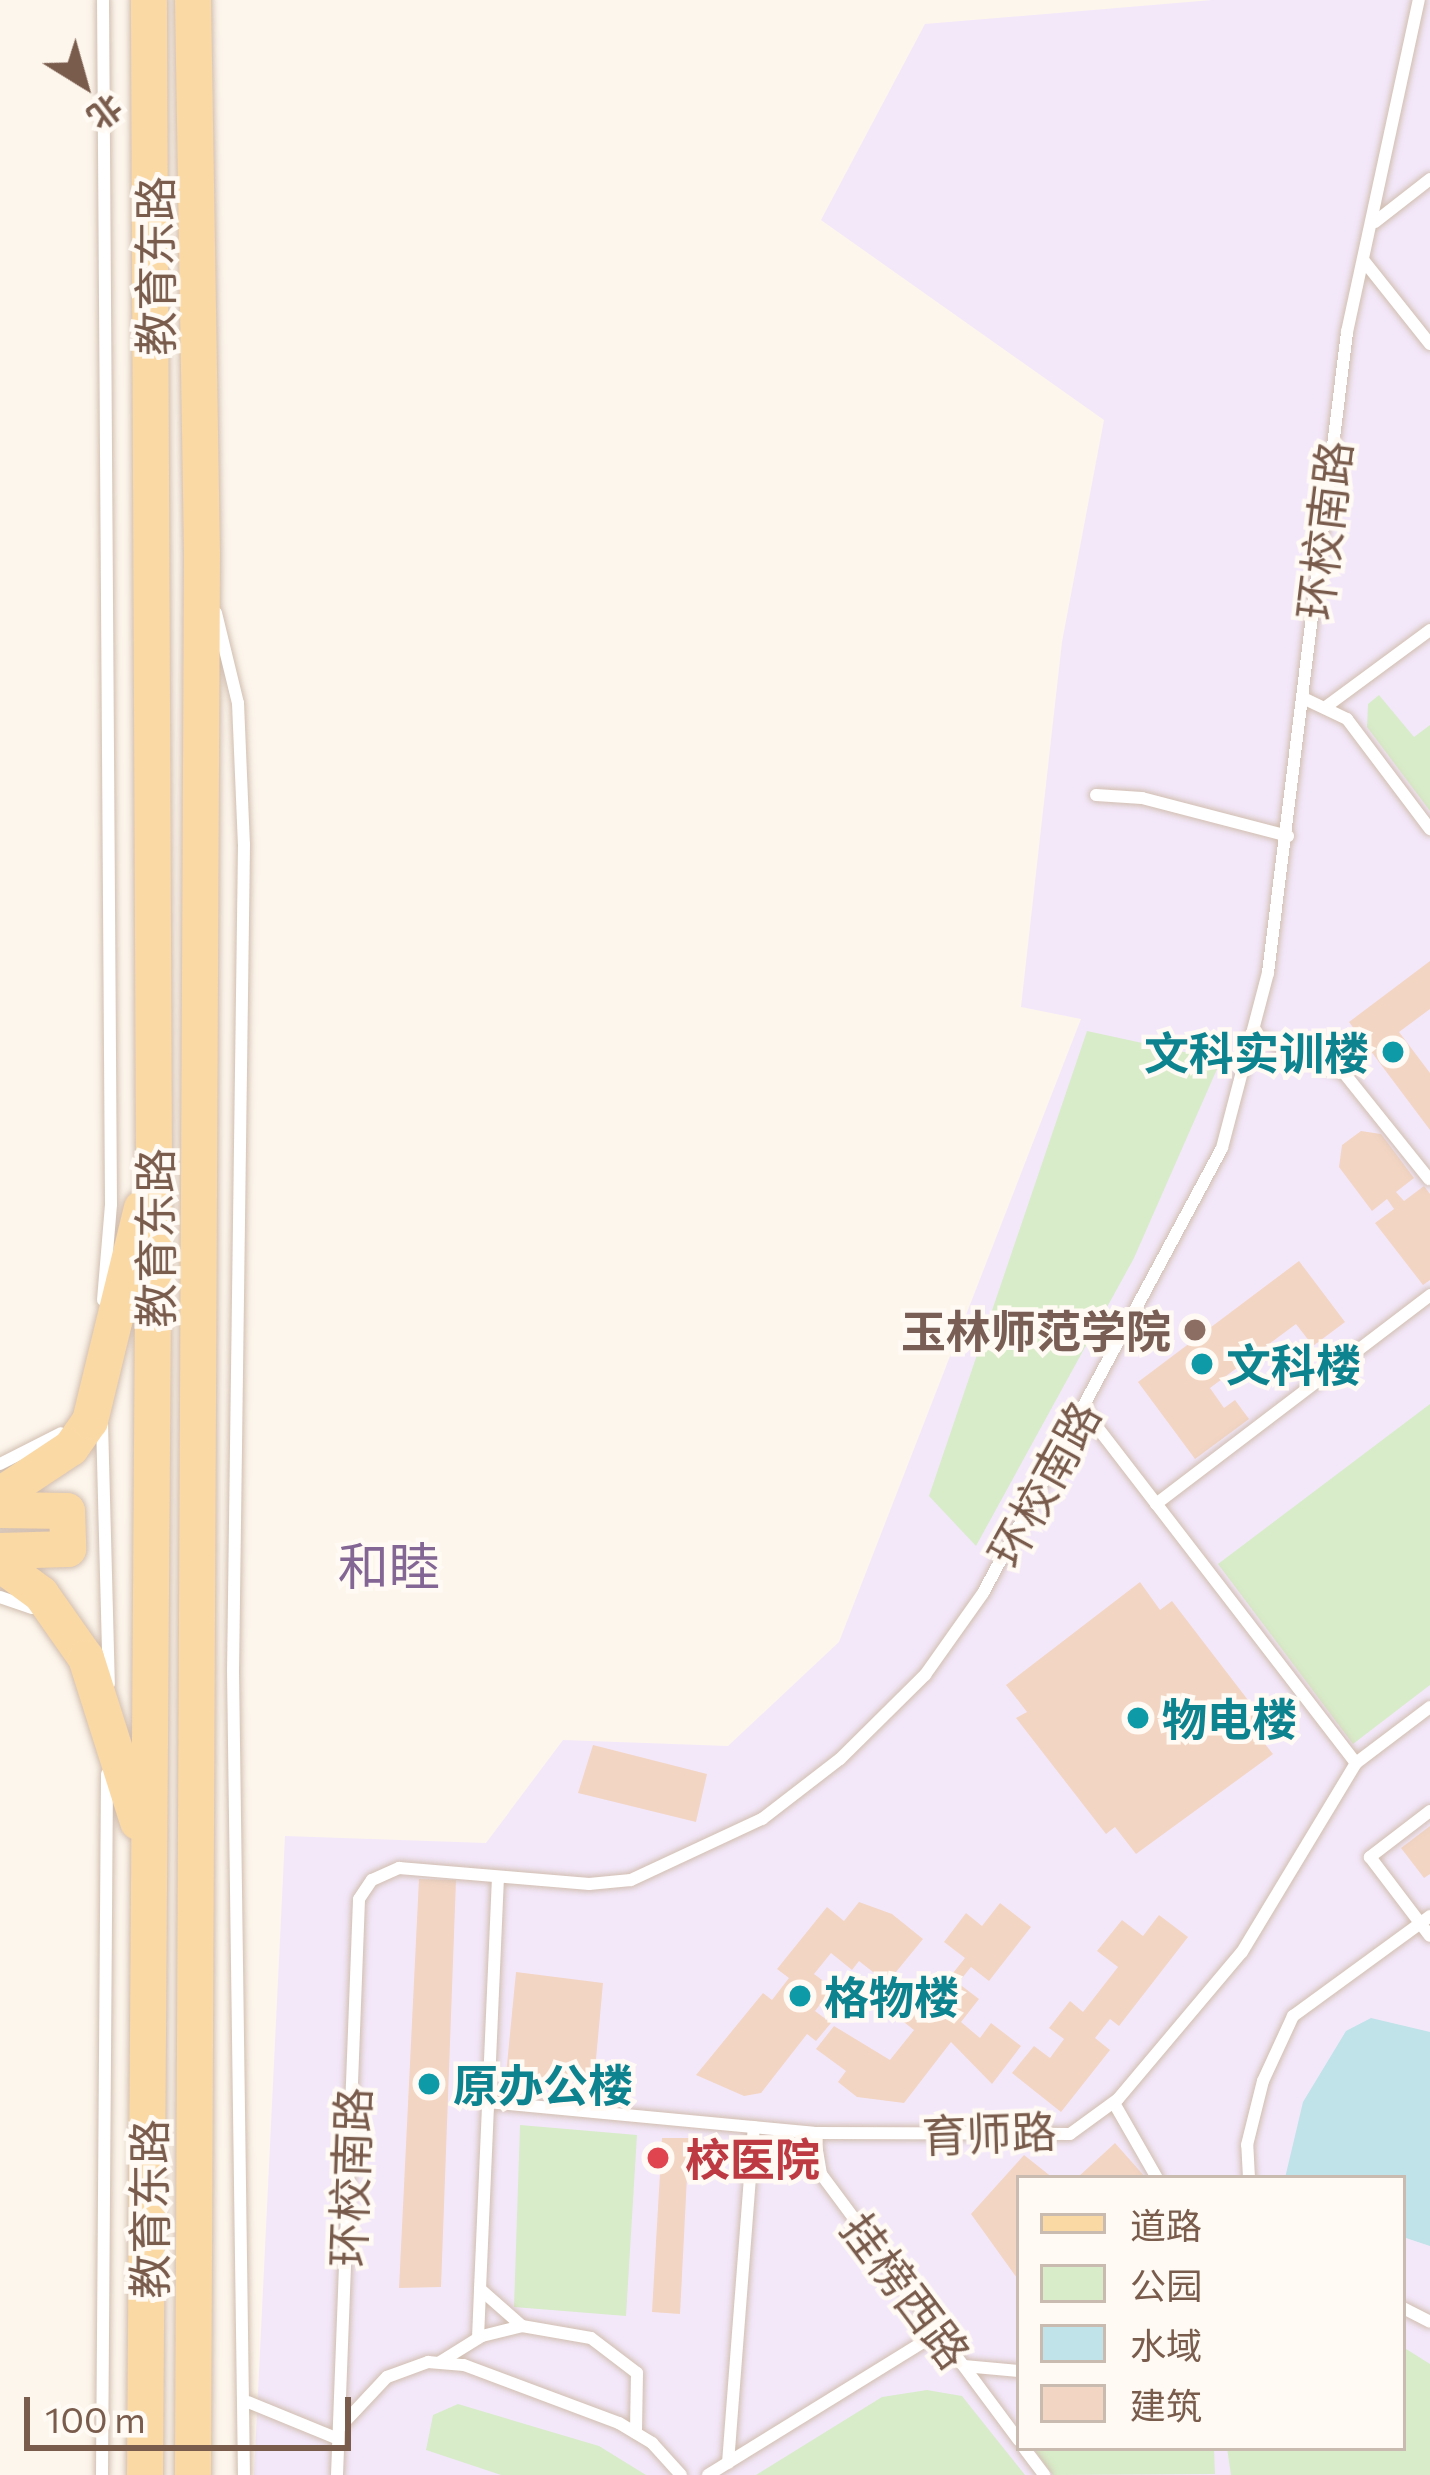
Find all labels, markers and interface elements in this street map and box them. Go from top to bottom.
north arrow [24,24,144,144]
text: 北 [80,87,131,139]
street label: 教育东路 [127,176,181,356]
street label: 环校南路 [1285,437,1361,623]
place label: 文科实训楼 [1144,1025,1369,1079]
marker: 文科实训楼 [1380,1039,1406,1065]
street label: 教育东路 [127,1148,181,1328]
place label: 玉林师范学院 [901,1303,1171,1357]
marker: 玉林师范学院 [1182,1317,1208,1343]
place label: 文科楼 [1226,1337,1361,1391]
marker: 文科楼 [1189,1351,1215,1377]
street label: 环校南路 [976,1391,1110,1575]
district label: 和睦 [338,1534,440,1596]
place label: 物电楼 [1162,1691,1297,1745]
marker: 物电楼 [1125,1705,1151,1731]
place label: 格物楼 [824,1969,959,2023]
marker: 格物楼 [787,1983,813,2009]
place label: 原办公楼 [453,2057,633,2111]
marker: 原办公楼 [416,2071,442,2097]
street label: 环校南路 [319,2086,379,2268]
street label: 育师路 [921,2103,1057,2161]
street label: 教育东路 [121,2119,175,2299]
place label: 校医院 [685,2131,820,2185]
marker: 校医院 [642,2142,674,2174]
legend [1016,2175,1406,2451]
street label: 挂榜西路 [831,2202,983,2378]
text: 道路 [1130,2202,1202,2246]
text: 公园 [1130,2262,1202,2306]
text: 水域 [1130,2322,1202,2366]
scale bar [30,2373,357,2447]
text: 建筑 [1130,2382,1202,2426]
text: 100 m [45,2396,146,2440]

